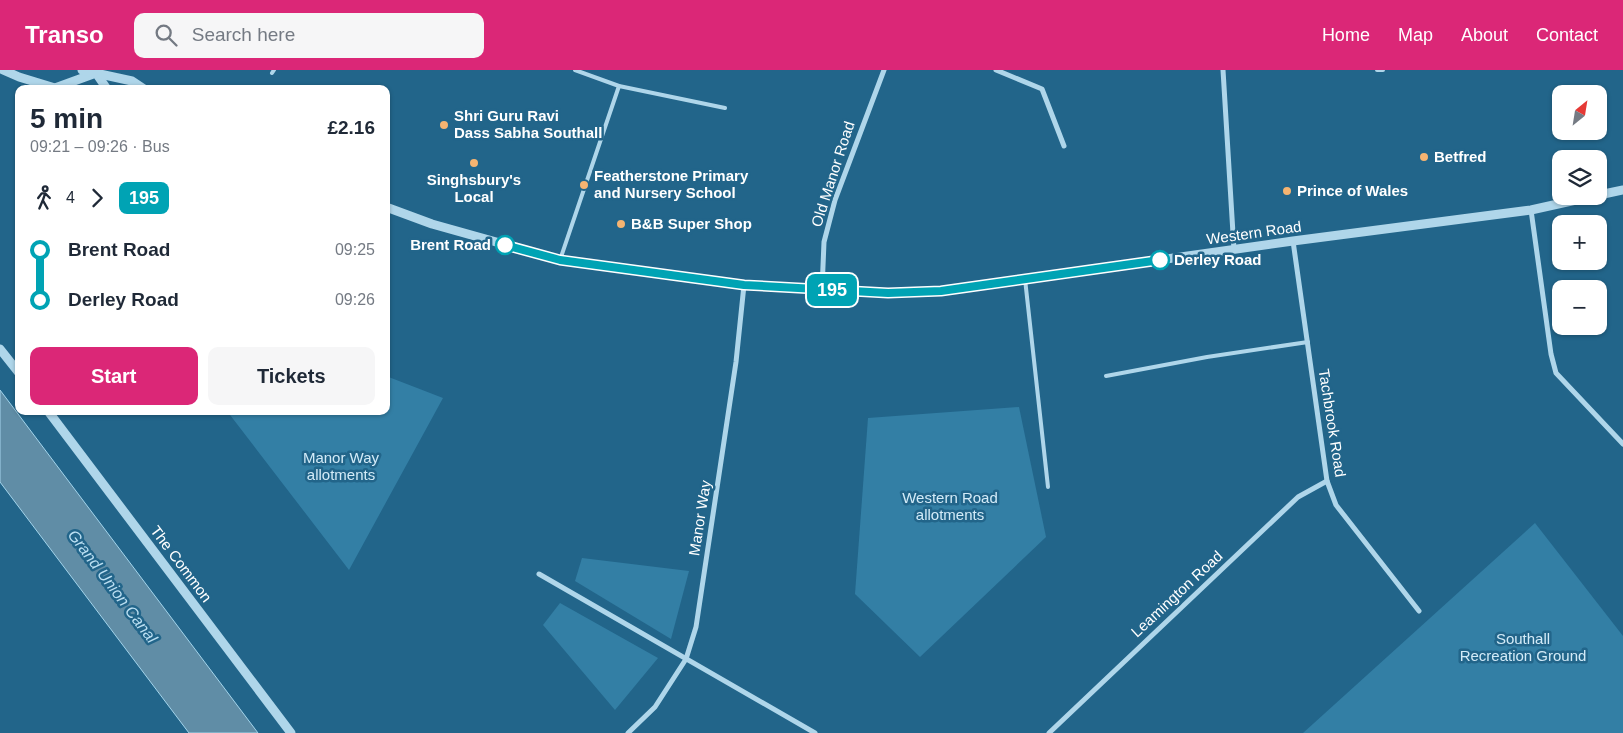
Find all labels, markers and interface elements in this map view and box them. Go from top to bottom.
search box [134,13,484,58]
text: Transo [25,21,104,48]
icon: search [152,21,180,49]
text: Search here [192,24,295,45]
text: Home [1322,25,1370,45]
text: Map [1398,25,1433,45]
text: About [1461,25,1508,45]
text: Contact [1536,25,1598,45]
north arrow [1552,85,1608,140]
map controls [1552,85,1607,335]
text: 5 min [30,103,103,134]
place label: Shri Guru Ravi Dass Sabha Southall [454,107,602,141]
text: £2.16 [327,117,375,138]
marker: Shri Guru Ravi Dass Sabha Southall [438,119,450,131]
street label: Old Manor Road [807,119,858,229]
text: 09:21 – 09:26 · Bus [30,138,170,155]
place label: Betfred [1434,148,1487,165]
button: layers [1552,150,1607,205]
marker: Betfred [1418,151,1430,163]
marker: Singhsbury's Local [468,157,480,169]
place label: Featherstone Primary and Nursery School [594,167,749,201]
place label: Singhsbury's Local [427,171,521,205]
marker: Featherstone Primary and Nursery School [578,179,590,191]
place label: Prince of Wales [1297,182,1408,199]
icon: walk [30,184,58,212]
icon: forward [83,184,111,212]
marker: Prince of Wales [1281,185,1293,197]
text: 195 [129,188,159,208]
text: 4 [66,189,75,206]
place label: B&B Super Shop [631,215,752,232]
button: + [1552,215,1607,270]
street label: Western Road [1205,217,1302,248]
marker: B&B Super Shop [615,218,627,230]
marker: Brent Road [495,235,515,255]
place label: Brent Road [410,236,491,253]
text: Brent Road [68,239,170,260]
text: 09:25 [335,241,375,258]
marker: Derley Road [1150,250,1170,270]
place label: Derley Road [1174,251,1262,268]
line badge: 195 [803,274,861,306]
text: 195 [817,280,847,300]
button: − [1552,280,1607,335]
text: Derley Road [68,289,179,310]
text: 09:26 [335,291,375,308]
button: Start [30,347,198,405]
button: Tickets [208,347,375,405]
street label: Tachbrook Road [1316,368,1349,478]
park label: Manor Way allotments [303,449,380,483]
street label: Manor Way [685,479,714,557]
park label: Western Road allotments [902,489,998,523]
street label: The Common [147,522,216,605]
water label: Grand Union Canal [65,526,161,646]
street label: Leamington Road [1128,547,1226,640]
park label: Southall Recreation Ground [1460,630,1586,664]

